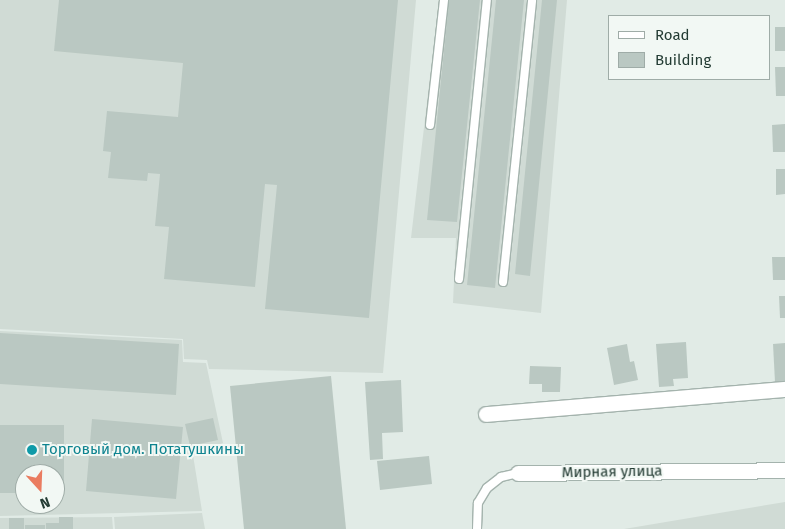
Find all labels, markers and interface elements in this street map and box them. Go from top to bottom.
legend [608,15,770,80]
text: Road [655,26,690,44]
text: Building [655,51,711,69]
place label: Торговый дом. Потатушкины [42,441,244,459]
marker: Торговый дом. Потатушкины [26,444,38,456]
street label: Мирная улица [562,462,662,482]
north arrow [15,464,65,514]
text: N [38,493,52,512]

